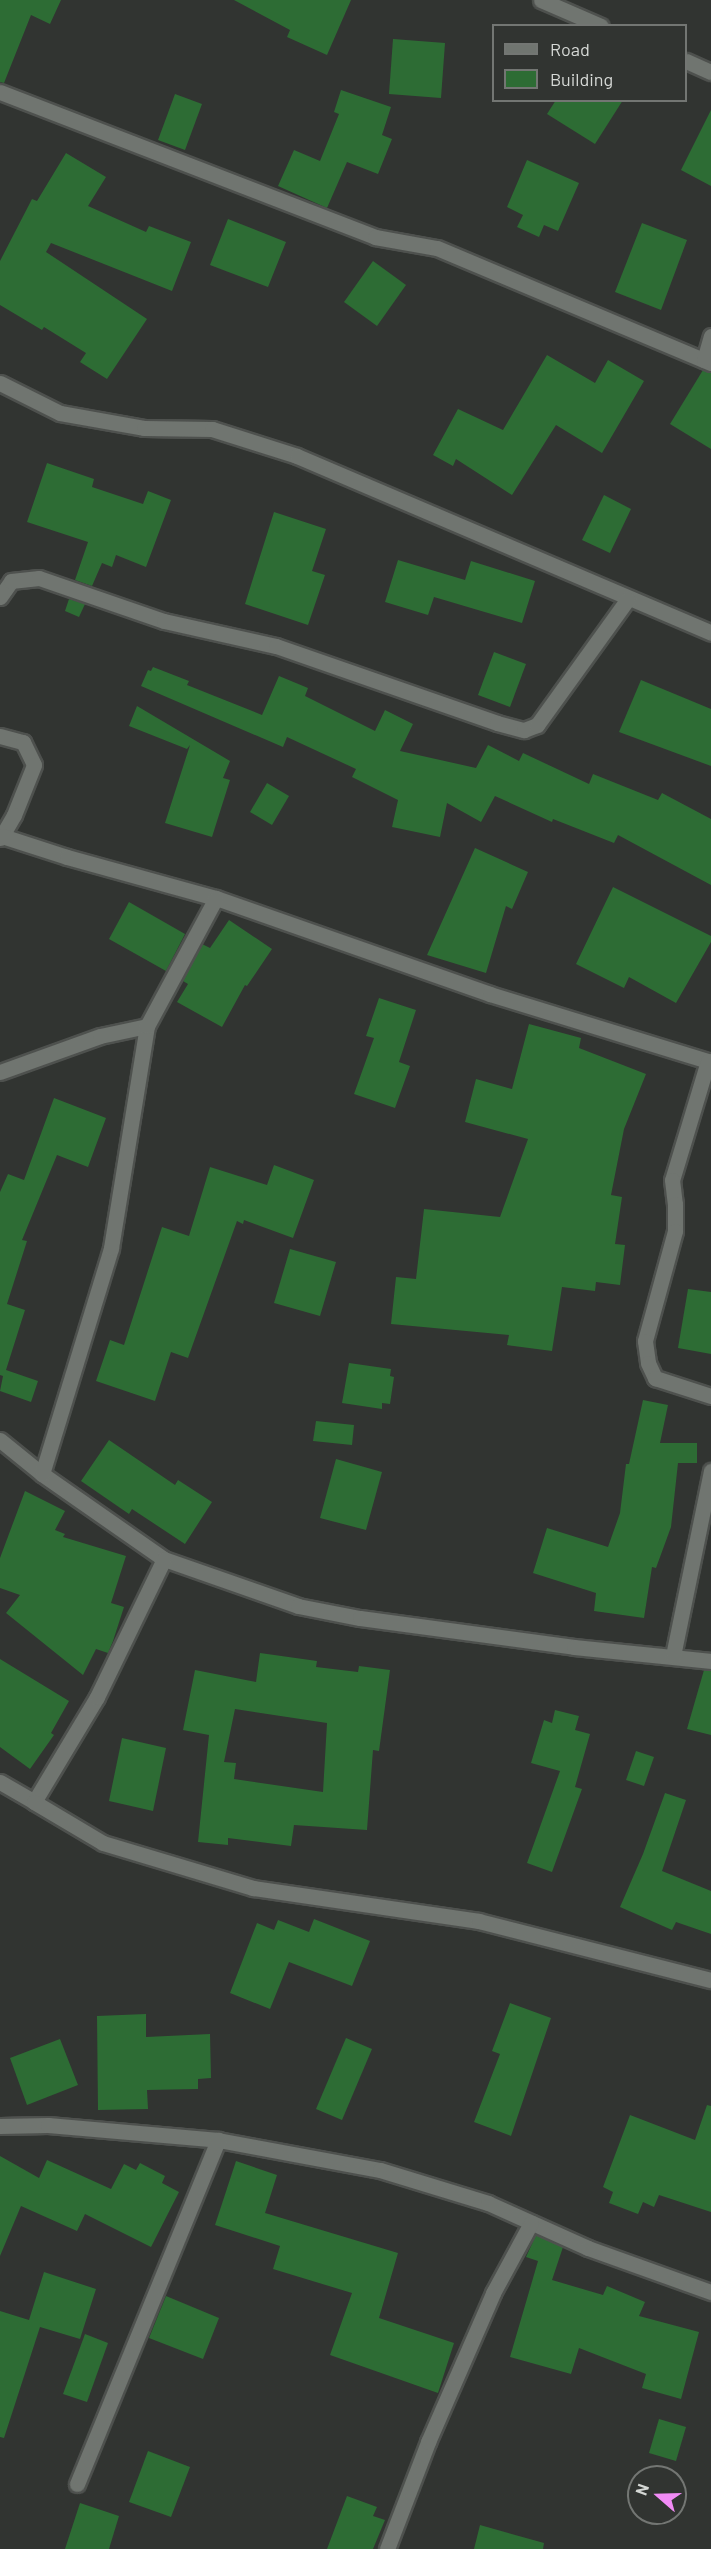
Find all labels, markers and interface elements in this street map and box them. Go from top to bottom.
legend [492,24,687,102]
text: Road [550,38,590,60]
text: Building [550,68,613,90]
north arrow [627,2465,687,2525]
text: N [631,2481,652,2498]

